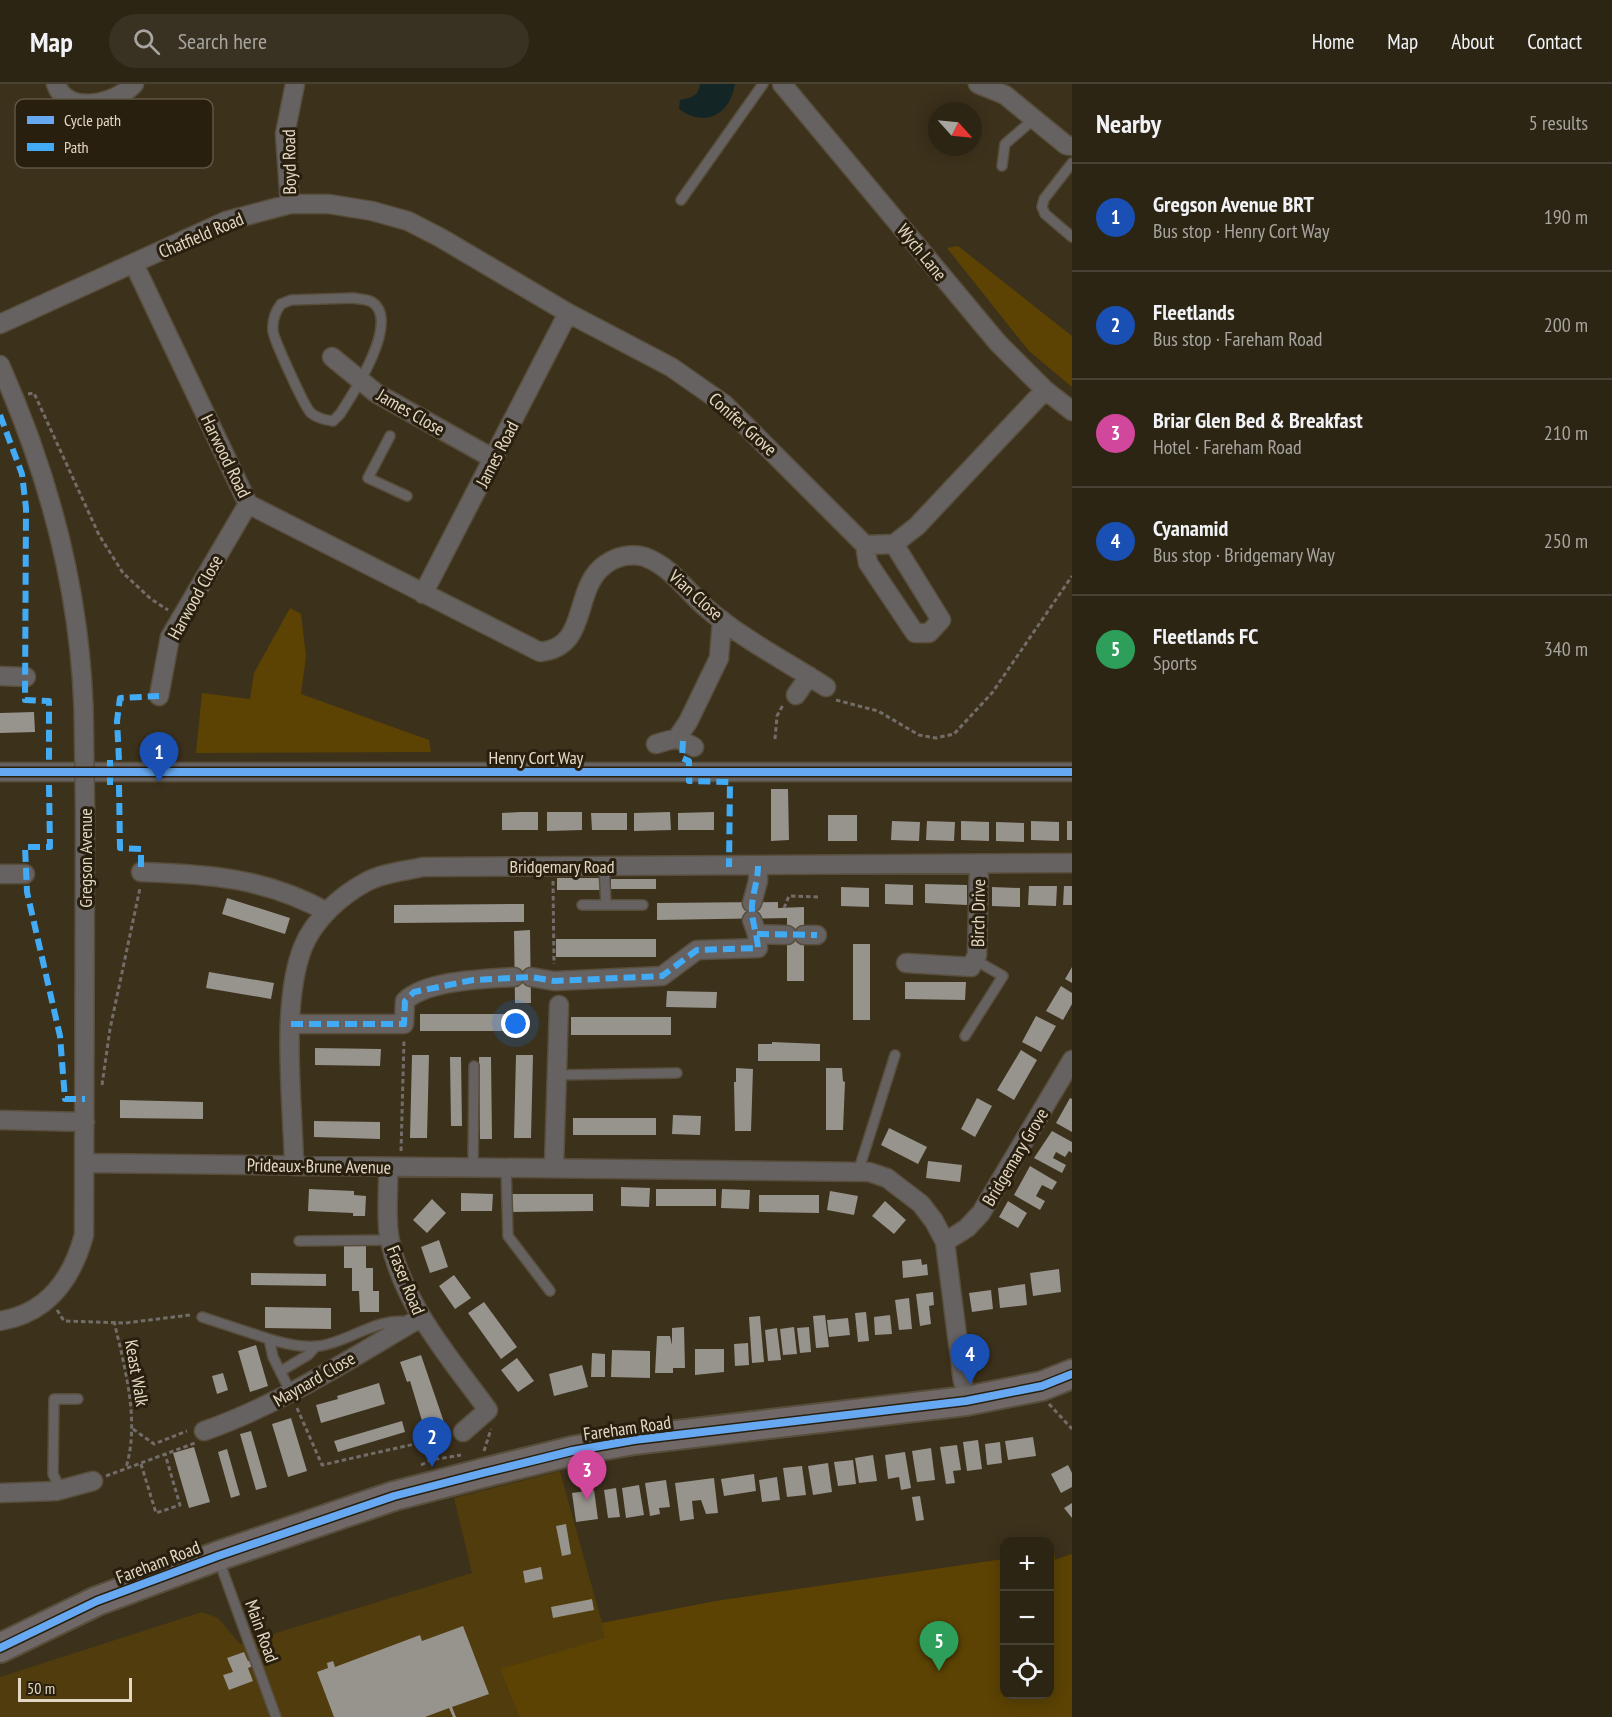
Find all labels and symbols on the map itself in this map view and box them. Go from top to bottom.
legend [15,99,213,168]
north arrow [928,102,982,156]
text: Cycle path [64,110,121,130]
street label: Boyd Road [277,129,301,195]
text: Path [64,137,89,157]
street label: Chatfield Road [155,207,247,263]
street label: Wych Lane [892,219,952,285]
street label: James Close [372,383,449,441]
street label: Conifer Grove [704,387,782,461]
street label: Harwood Road [196,410,256,502]
street label: James Road [470,417,523,492]
street label: Harwood Close [162,551,228,643]
street label: Vian Close [663,564,728,625]
pin: 1 [140,732,178,782]
street label: Henry Cort Way [489,746,584,769]
street label: Gregson Avenue [74,808,97,908]
street label: Bridgemary Road [510,855,614,878]
street label: Birch Drive [966,879,990,947]
your location [501,1009,530,1038]
street label: Bridgemary Grove [977,1104,1053,1210]
street label: Prideaux-Brune Avenue [247,1153,391,1179]
street label: Fraser Road [382,1242,430,1318]
pin: 4 [950,1334,990,1384]
street label: Keast Walk [120,1338,154,1408]
street label: Maynard Close [269,1346,359,1412]
street label: Fareham Road [582,1410,672,1446]
pin: 2 [412,1418,452,1467]
pin: 3 [568,1450,606,1500]
street label: Fareham Road [113,1535,203,1589]
street label: Main Road [240,1597,284,1665]
pin: 5 [920,1622,958,1671]
scale bar [18,1675,132,1702]

